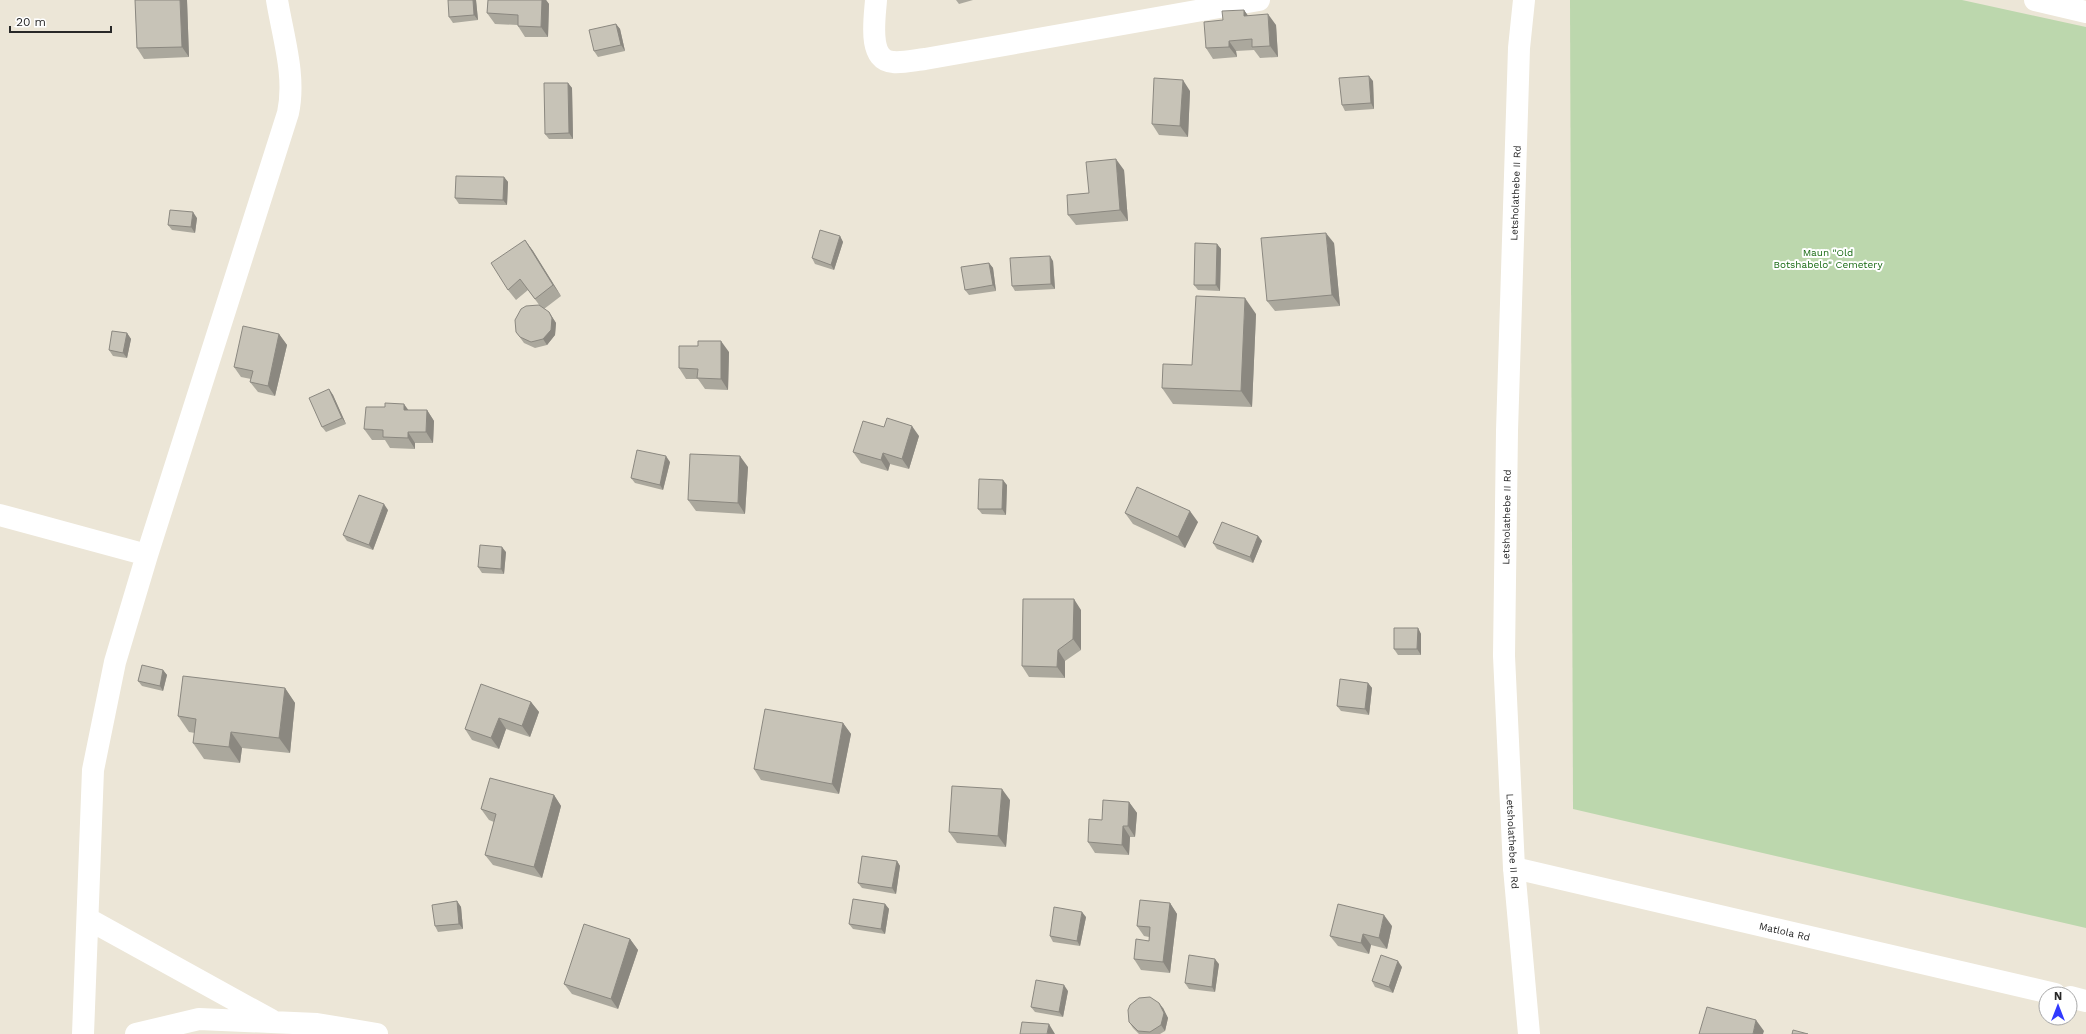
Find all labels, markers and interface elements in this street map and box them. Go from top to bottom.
scale bar [10,8,111,34]
text: 20 m [16,15,46,29]
street label: Letsholathebe II Rd [1508,145,1523,241]
park label: Maun "Old Botshabelo" Cemetery [1773,247,1883,270]
street label: Letsholathebe II Rd [1500,469,1513,565]
street label: Letsholathebe II Rd [1504,793,1521,889]
street label: Matlola Rd [1758,920,1811,943]
north arrow [2038,986,2078,1026]
text: N [2054,990,2062,1003]

